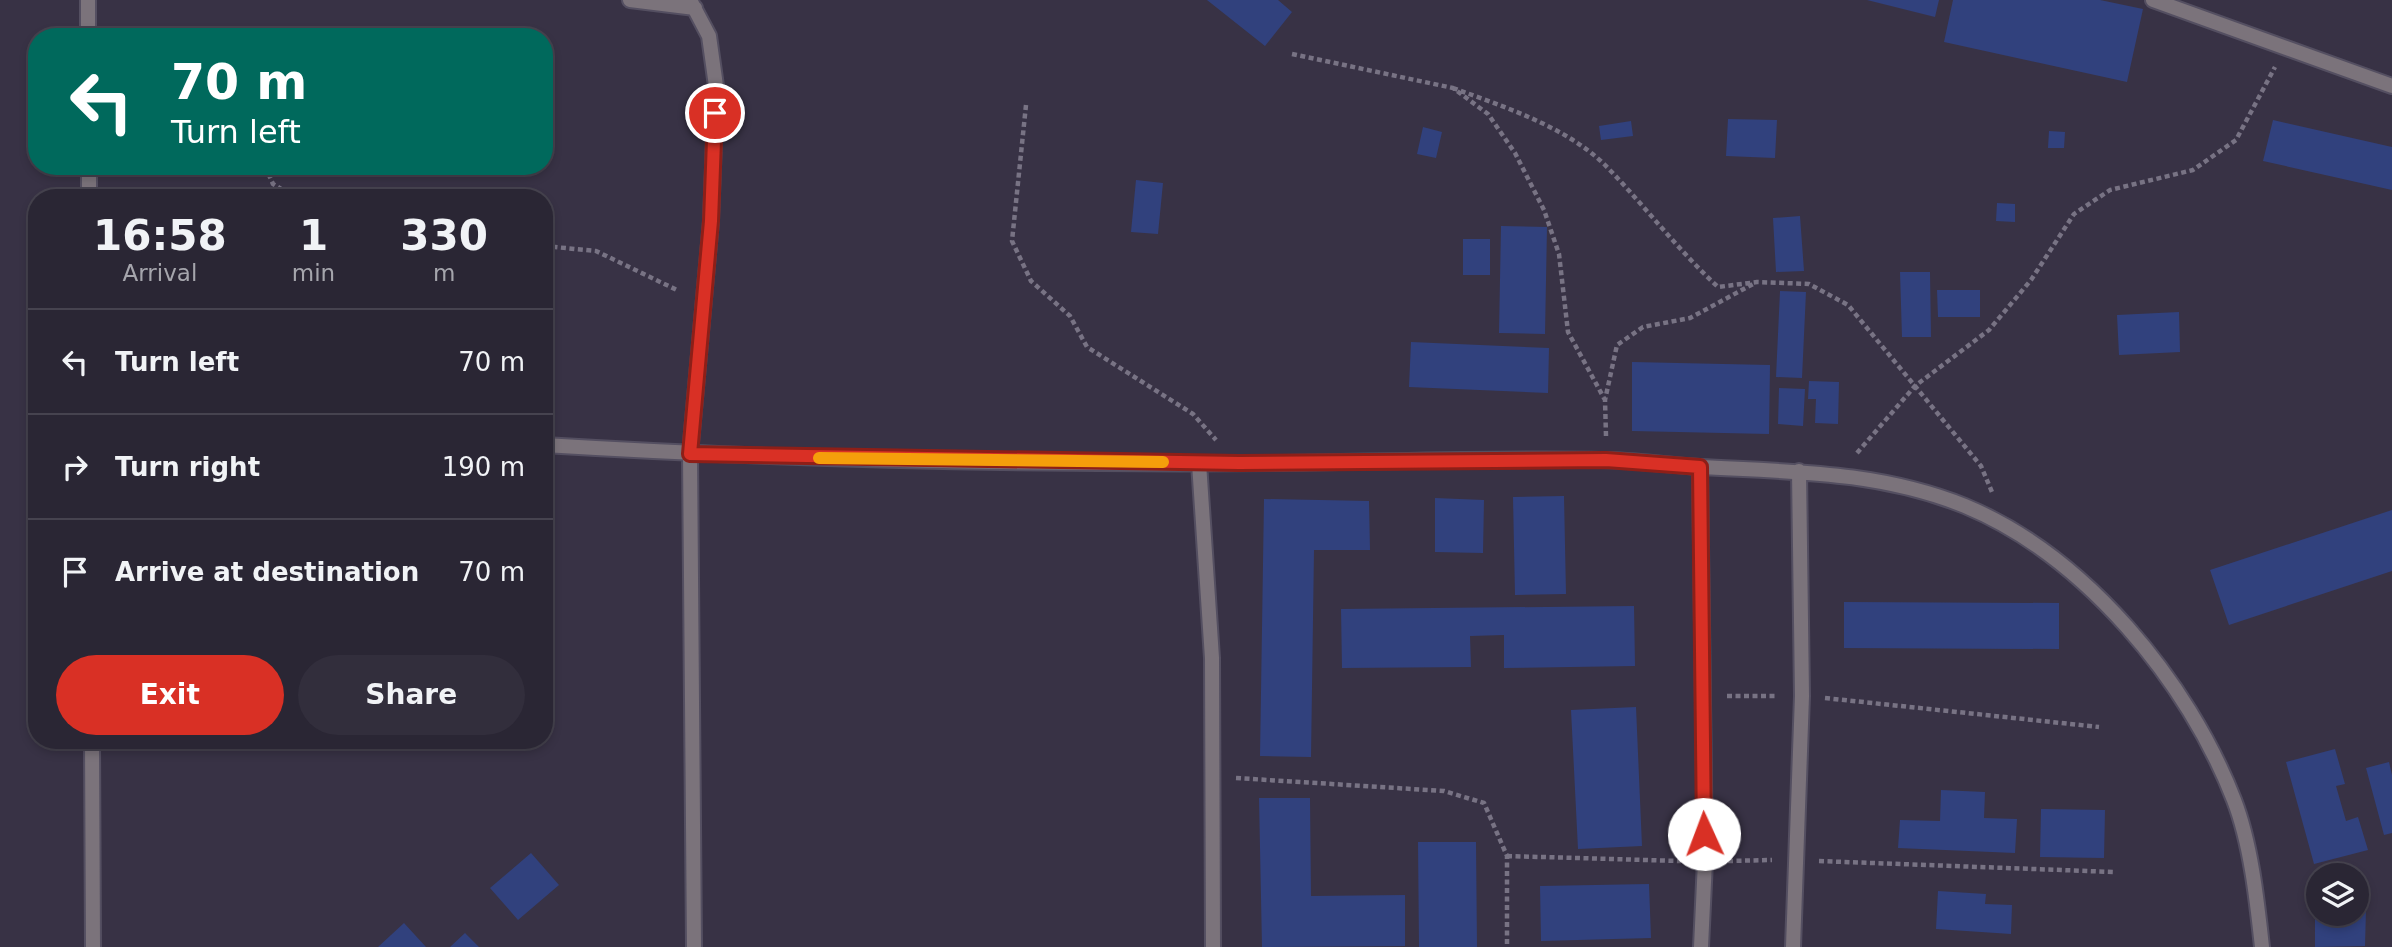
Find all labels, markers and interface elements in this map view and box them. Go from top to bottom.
text: 70 m [171,54,307,111]
icon: left [56,56,147,147]
pin [685,83,745,143]
icon: arrive [696,94,734,132]
text: Turn left [171,113,301,151]
text: 16:58 [93,211,227,260]
text: 1 [299,211,328,260]
text: 330 [400,211,488,260]
text: Arrival [123,260,197,286]
text: min [292,260,335,286]
text: m [433,260,455,286]
icon: left [56,343,94,381]
text: Turn left [115,347,239,377]
text: 70 m [458,347,525,377]
icon: right [56,448,94,486]
text: Turn right [115,452,260,482]
text: 190 m [442,452,525,482]
icon: arrive [56,553,94,591]
text: Arrive at destination [115,557,419,587]
text: 70 m [458,557,525,587]
button: Exit [56,655,284,735]
button: Share [298,655,525,735]
position arrow [1667,797,1741,871]
map controls [2306,863,2369,926]
button: layers [2306,863,2369,926]

